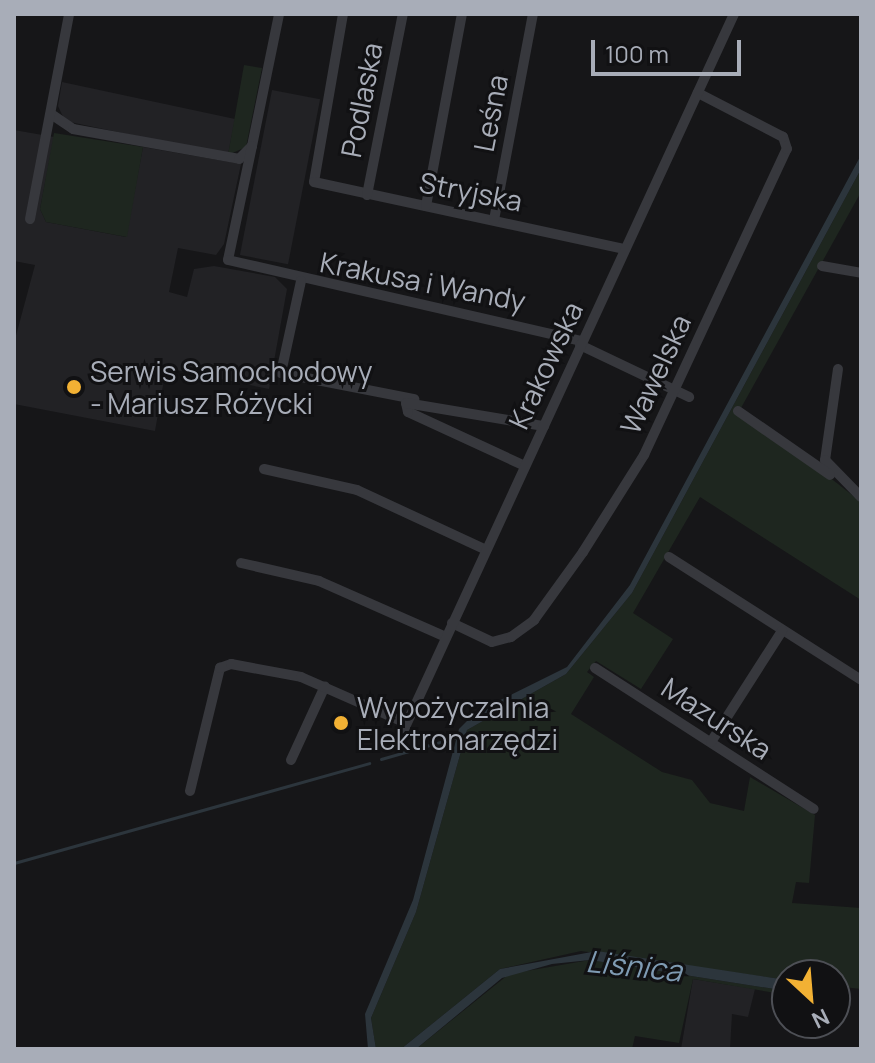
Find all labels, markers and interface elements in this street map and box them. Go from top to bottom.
scale bar [595,24,745,74]
text: 100 m [605,37,669,70]
street label: Podlaska [333,40,389,160]
street label: Leśna [466,72,514,154]
street label: Stryjska [417,165,525,217]
street label: Krakusa i Wandy [317,245,529,317]
street label: Krakowska [501,296,589,434]
street label: Wawelska [613,309,697,439]
place label: Serwis Samochodowy - Mariusz Różycki [90,354,372,420]
marker: Serwis Samochodowy - Mariusz Różycki [65,378,83,396]
street label: Mazurska [656,670,778,766]
place label: Wypożyczalnia Elektronarzędzi [357,690,558,756]
marker: Wypożyczalnia Elektronarzędzi [332,714,350,732]
water label: Liśnica [584,943,684,989]
north arrow [771,959,851,1039]
text: N [807,1002,834,1036]

